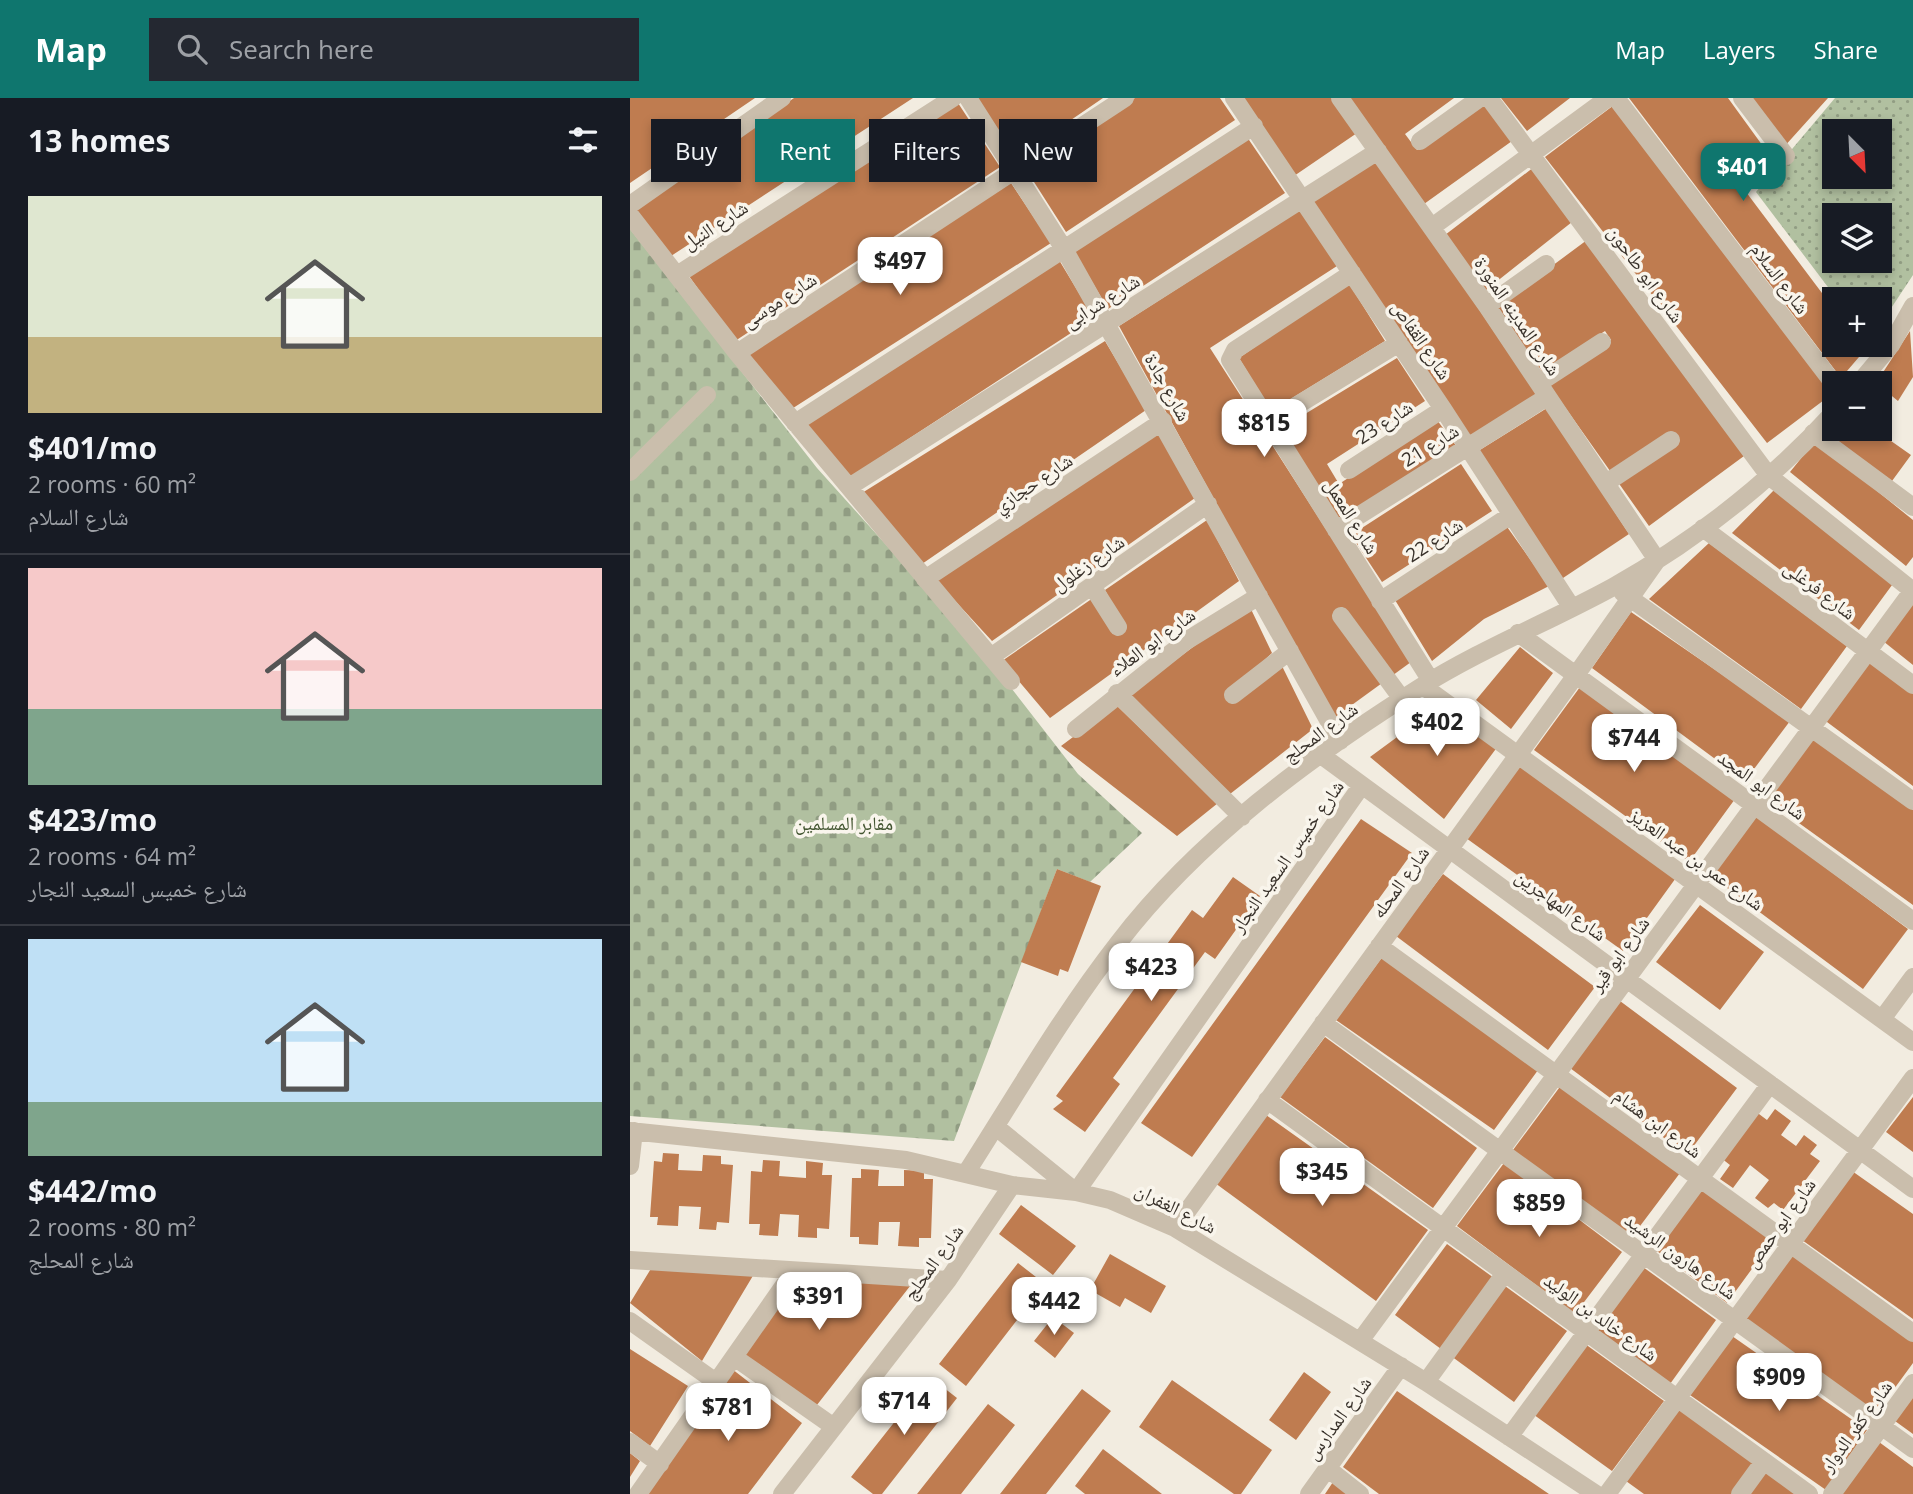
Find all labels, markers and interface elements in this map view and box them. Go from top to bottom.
search box [149,18,639,81]
text: Map [35,27,107,72]
icon: search [173,30,211,68]
text: Search here [229,31,374,67]
text: Map [1615,33,1665,66]
text: Layers [1703,33,1776,66]
text: Share [1814,33,1878,66]
chip: Buy [651,119,741,182]
chip: Rent [755,119,855,182]
chip: Filters [869,119,985,182]
chip: New [999,119,1097,182]
north arrow [1822,119,1892,189]
map controls [1822,119,1892,441]
text: 13 homes [28,120,171,161]
icon: filters [564,121,602,159]
pin: $401 [1702,144,1784,203]
text: $401 [1717,150,1769,182]
street label: شارع النيل [677,194,753,256]
button: layers [1822,203,1892,273]
street label: شارع ابو طاحون [1602,220,1690,328]
street label: شارع السلام [1744,237,1815,320]
pin: $497 [859,238,941,297]
icon: home [252,241,378,367]
text: $497 [874,244,926,276]
street label: شارع المدينه المنورة [1469,252,1567,380]
street label: شارع موسى [737,266,821,334]
street label: شارع شرابى [1059,268,1145,334]
button: + [1822,287,1892,357]
street label: شارع القفاص [1386,295,1458,385]
street label: شارع جادة [1139,349,1197,425]
button: − [1822,371,1892,441]
street label: شارع 23 [1351,394,1417,450]
pin: $815 [1223,400,1305,459]
text: $815 [1238,406,1290,438]
street label: شارع 21 [1396,417,1464,473]
text: $401/mo [28,427,157,468]
street label: شارع حجازي [989,447,1079,521]
text: 2 rooms · 60 m² [28,468,196,500]
street label: شارع المعمل [1319,473,1385,559]
text: شارع السلام [28,500,129,532]
street label: شارع 22 [1401,512,1467,568]
street label: شارع زغلول [1047,529,1129,597]
street label: شارع فرغلى [1779,554,1861,626]
street label: شارع ابو العلاء [1104,602,1200,682]
icon: home [252,613,378,739]
street label: شارع المحلج [1277,696,1363,768]
pin: $402 [1396,698,1478,758]
text: $402 [1411,705,1463,737]
pin: $744 [1593,714,1675,774]
text: $744 [1608,721,1660,753]
street label: شارع ابو المجد [1713,744,1811,826]
street label: شارع خميس السعيد النجار [1224,774,1349,938]
text: $423/mo [28,799,157,840]
street label: شارع عمر بن عبد العزيز [1624,801,1769,916]
park label: مقابر المسلمين [795,810,893,836]
text: 2 rooms · 64 m² [28,840,196,872]
street label: شارع المحله [1365,841,1435,923]
street label: شارع المهاجرين [1510,863,1612,947]
text: شارع خميس السعيد النجار [28,872,247,904]
street label: شارع ابو قير [1582,911,1655,998]
pin: $423 [1110,944,1192,1003]
text: $423 [1125,950,1177,982]
icon: home [252,984,378,1110]
street label: شارع ابن هشام [1608,1082,1707,1165]
pin: $345 [1281,1148,1363,1208]
text: $345 [1296,1155,1348,1187]
text: $442/mo [28,1170,157,1211]
street label: شارع ابو حمص [1738,1173,1822,1273]
street label: شارع الغفران [1131,1176,1221,1240]
pin: $859 [1498,1180,1580,1239]
text: $859 [1513,1186,1565,1218]
street label: شارع هارون الرشيد [1620,1207,1742,1305]
text: 2 rooms · 80 m² [28,1211,196,1243]
street label: شارع المحلج [897,1219,969,1305]
text: شارع المحلج [28,1243,134,1275]
street label: شارع خالد بن الوليد [1539,1267,1663,1367]
pin: $391 [778,1272,860,1332]
pin: $442 [1013,1278,1095,1337]
text: $391 [793,1279,845,1311]
text: $442 [1028,1284,1080,1316]
pin: $909 [1738,1354,1820,1413]
text: $909 [1753,1360,1805,1392]
street label: شارع المدارس [1299,1371,1377,1465]
street label: شارع كفر الدوار [1813,1375,1898,1478]
pin: $714 [863,1378,945,1437]
pin: $781 [687,1384,769,1443]
text: $714 [878,1384,930,1416]
text: $781 [702,1390,754,1422]

